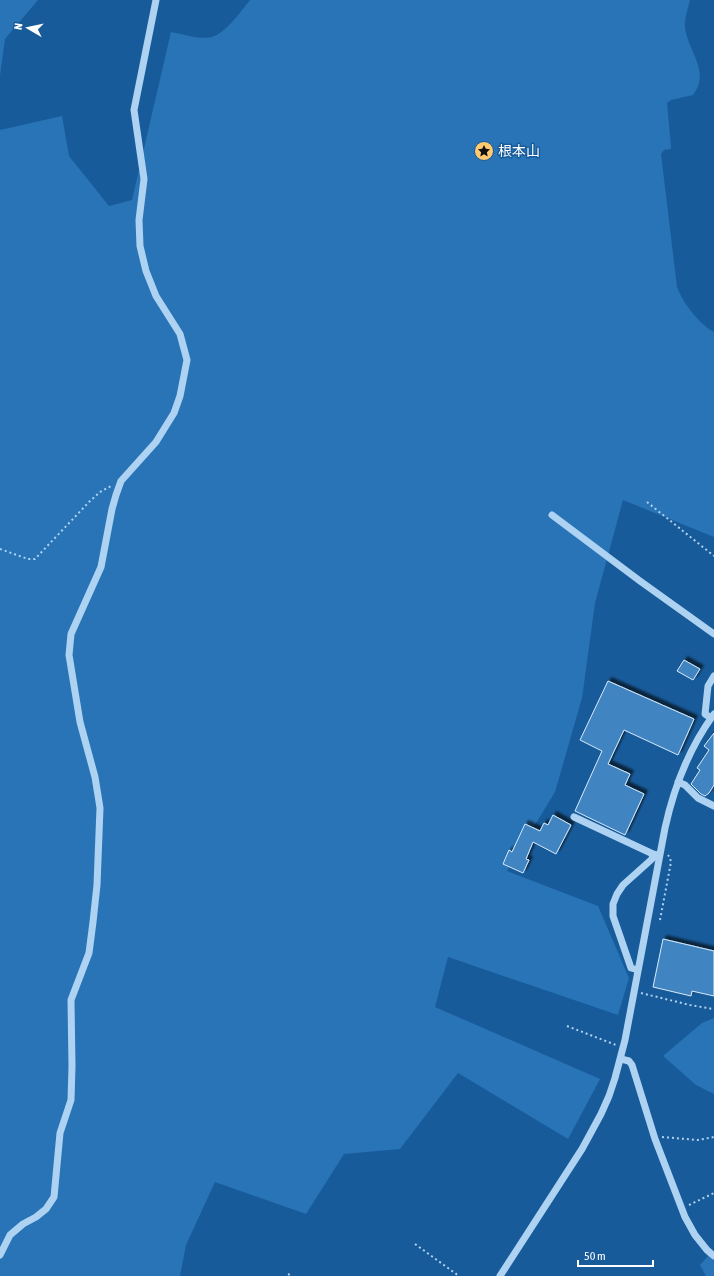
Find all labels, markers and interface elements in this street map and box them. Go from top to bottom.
north arrow [8,8,48,48]
text: N [12,22,25,31]
place icon: 根本山 [473,140,495,162]
place label: 根本山 [498,143,540,159]
scale bar [578,1242,653,1268]
text: 50 m [584,1249,606,1263]

